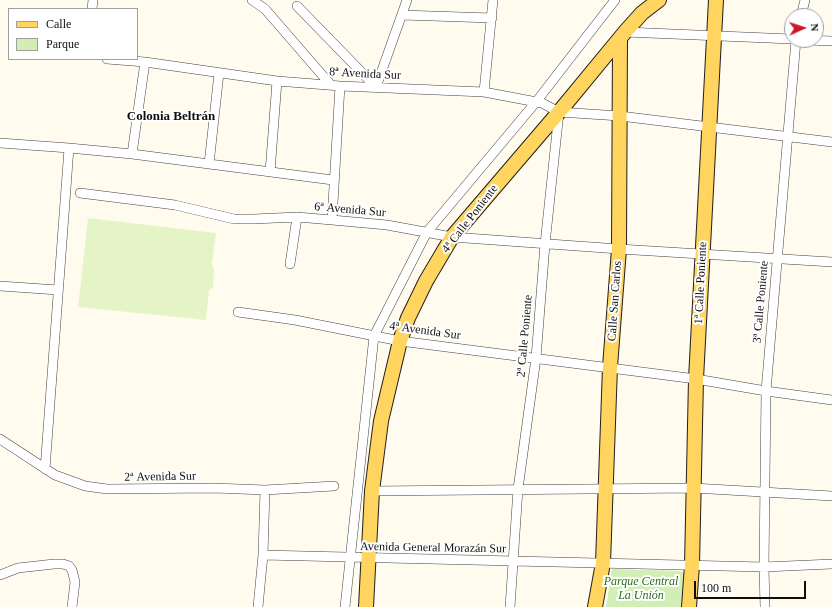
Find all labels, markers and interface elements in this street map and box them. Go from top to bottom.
legend [8,8,138,60]
north arrow [784,8,824,48]
text: Calle [46,17,71,31]
text: N [809,23,821,32]
text: Parque [46,37,79,51]
street label: 8ª Avenida Sur [329,65,401,83]
district label: Colonia Beltrán [127,109,215,125]
street label: 4ª Calle Poniente [439,182,501,256]
street label: 6ª Avenida Sur [314,200,386,220]
street label: 1ª Calle Poniente [692,241,710,325]
street label: Calle San Carlos [605,260,625,342]
street label: 3ª Calle Poniente [750,260,772,344]
street label: 2ª Calle Poniente [514,294,536,378]
street label: 4ª Avenida Sur [388,319,462,343]
street label: 2ª Avenida Sur [124,469,196,485]
street label: Avenida General Morazán Sur [360,540,506,556]
scale bar [696,573,808,599]
park label: Parque Central La Unión [604,575,678,603]
text: 100 m [701,581,731,595]

